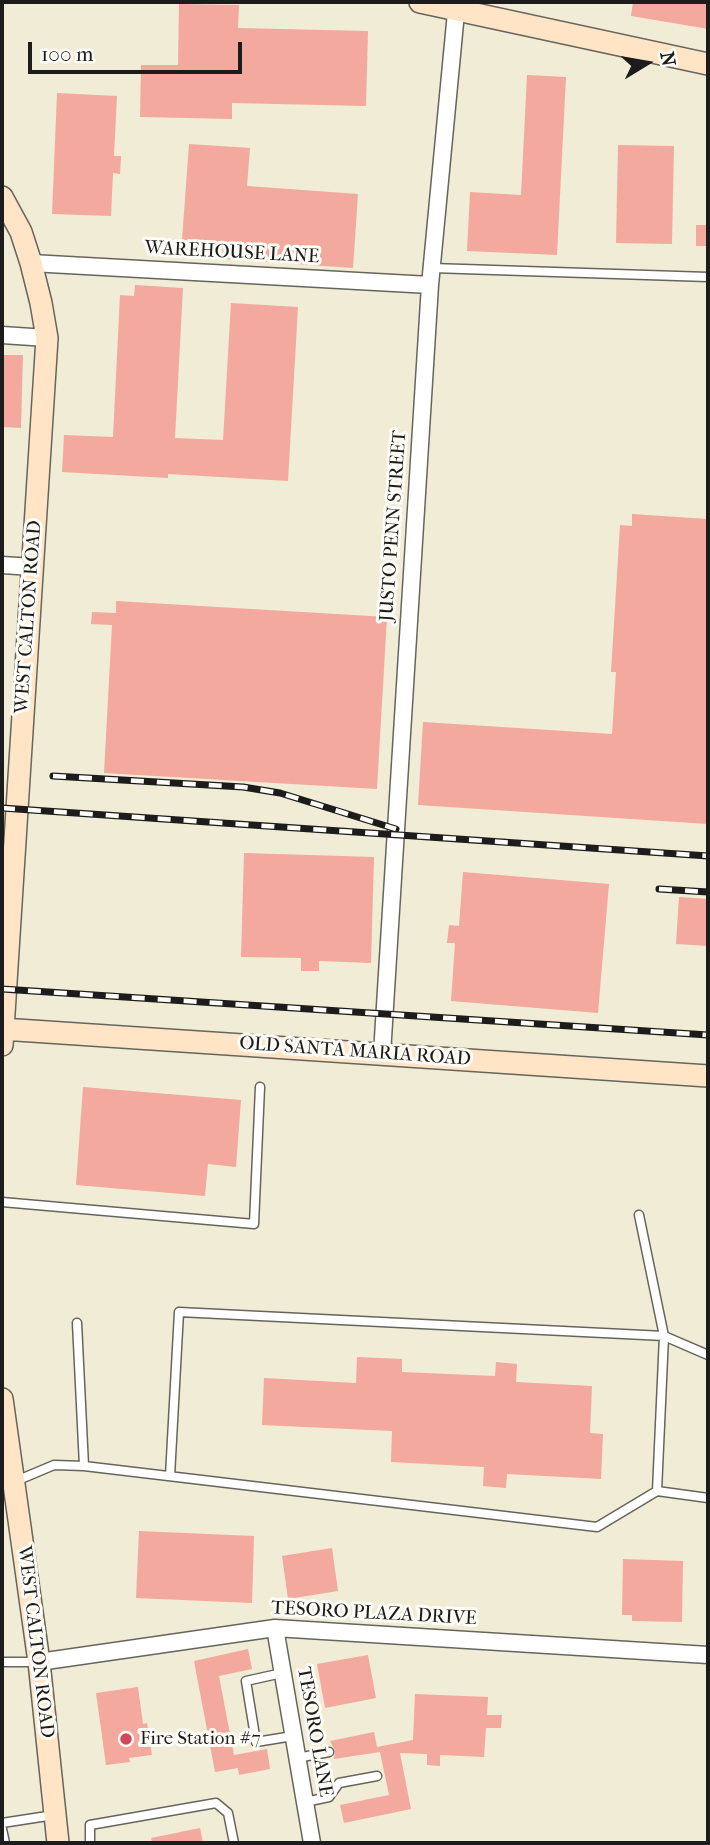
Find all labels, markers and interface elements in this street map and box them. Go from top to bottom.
scale bar [32,28,245,72]
north arrow [612,28,682,98]
text: 100 m [41,42,94,66]
text: N [655,50,680,68]
street label: WAREHOUSE LANE [144,237,320,269]
street label: JUSTO PENN STREET [376,429,412,623]
street label: WEST CALTON ROAD [11,520,47,714]
street label: OLD SANTA MARIA ROAD [238,1033,472,1071]
street label: WEST CALTON ROAD [12,1545,58,1739]
street label: TESORO PLAZA DRIVE [271,1597,477,1631]
street label: TESORO LANE [291,1665,337,1799]
place label: Fire Station #7 [140,1728,261,1750]
marker: Fire Station #7 [118,1731,134,1747]

